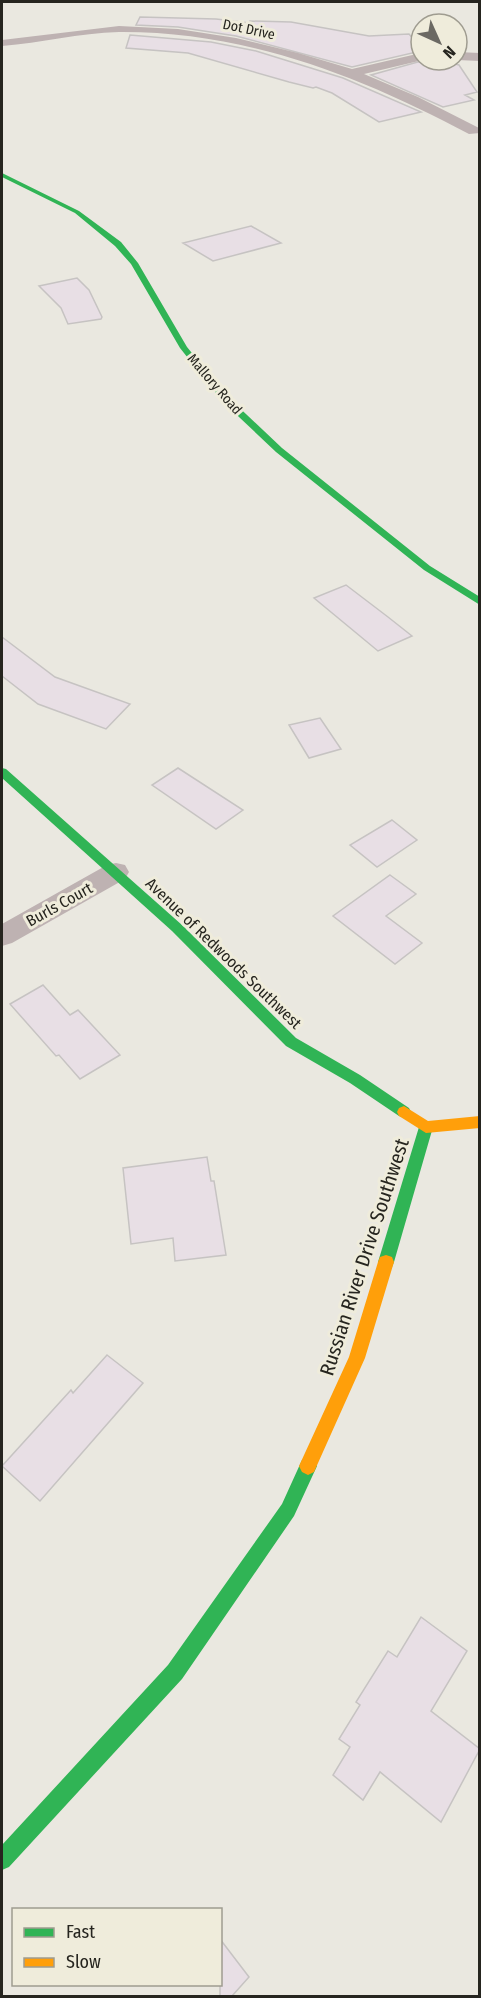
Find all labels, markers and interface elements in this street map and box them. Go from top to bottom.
north arrow [409,12,469,72]
street label: Dot Drive [221,16,277,43]
text: N [439,42,459,62]
street label: Mallory Road [184,351,246,418]
street label: Avenue of Redwoods Southwest [142,874,306,1033]
street label: Burls Court [23,878,96,930]
street label: Russian River Drive Southwest [314,1135,414,1379]
legend [12,1908,222,1986]
text: Fast [66,1921,95,1943]
text: Slow [66,1951,101,1973]

